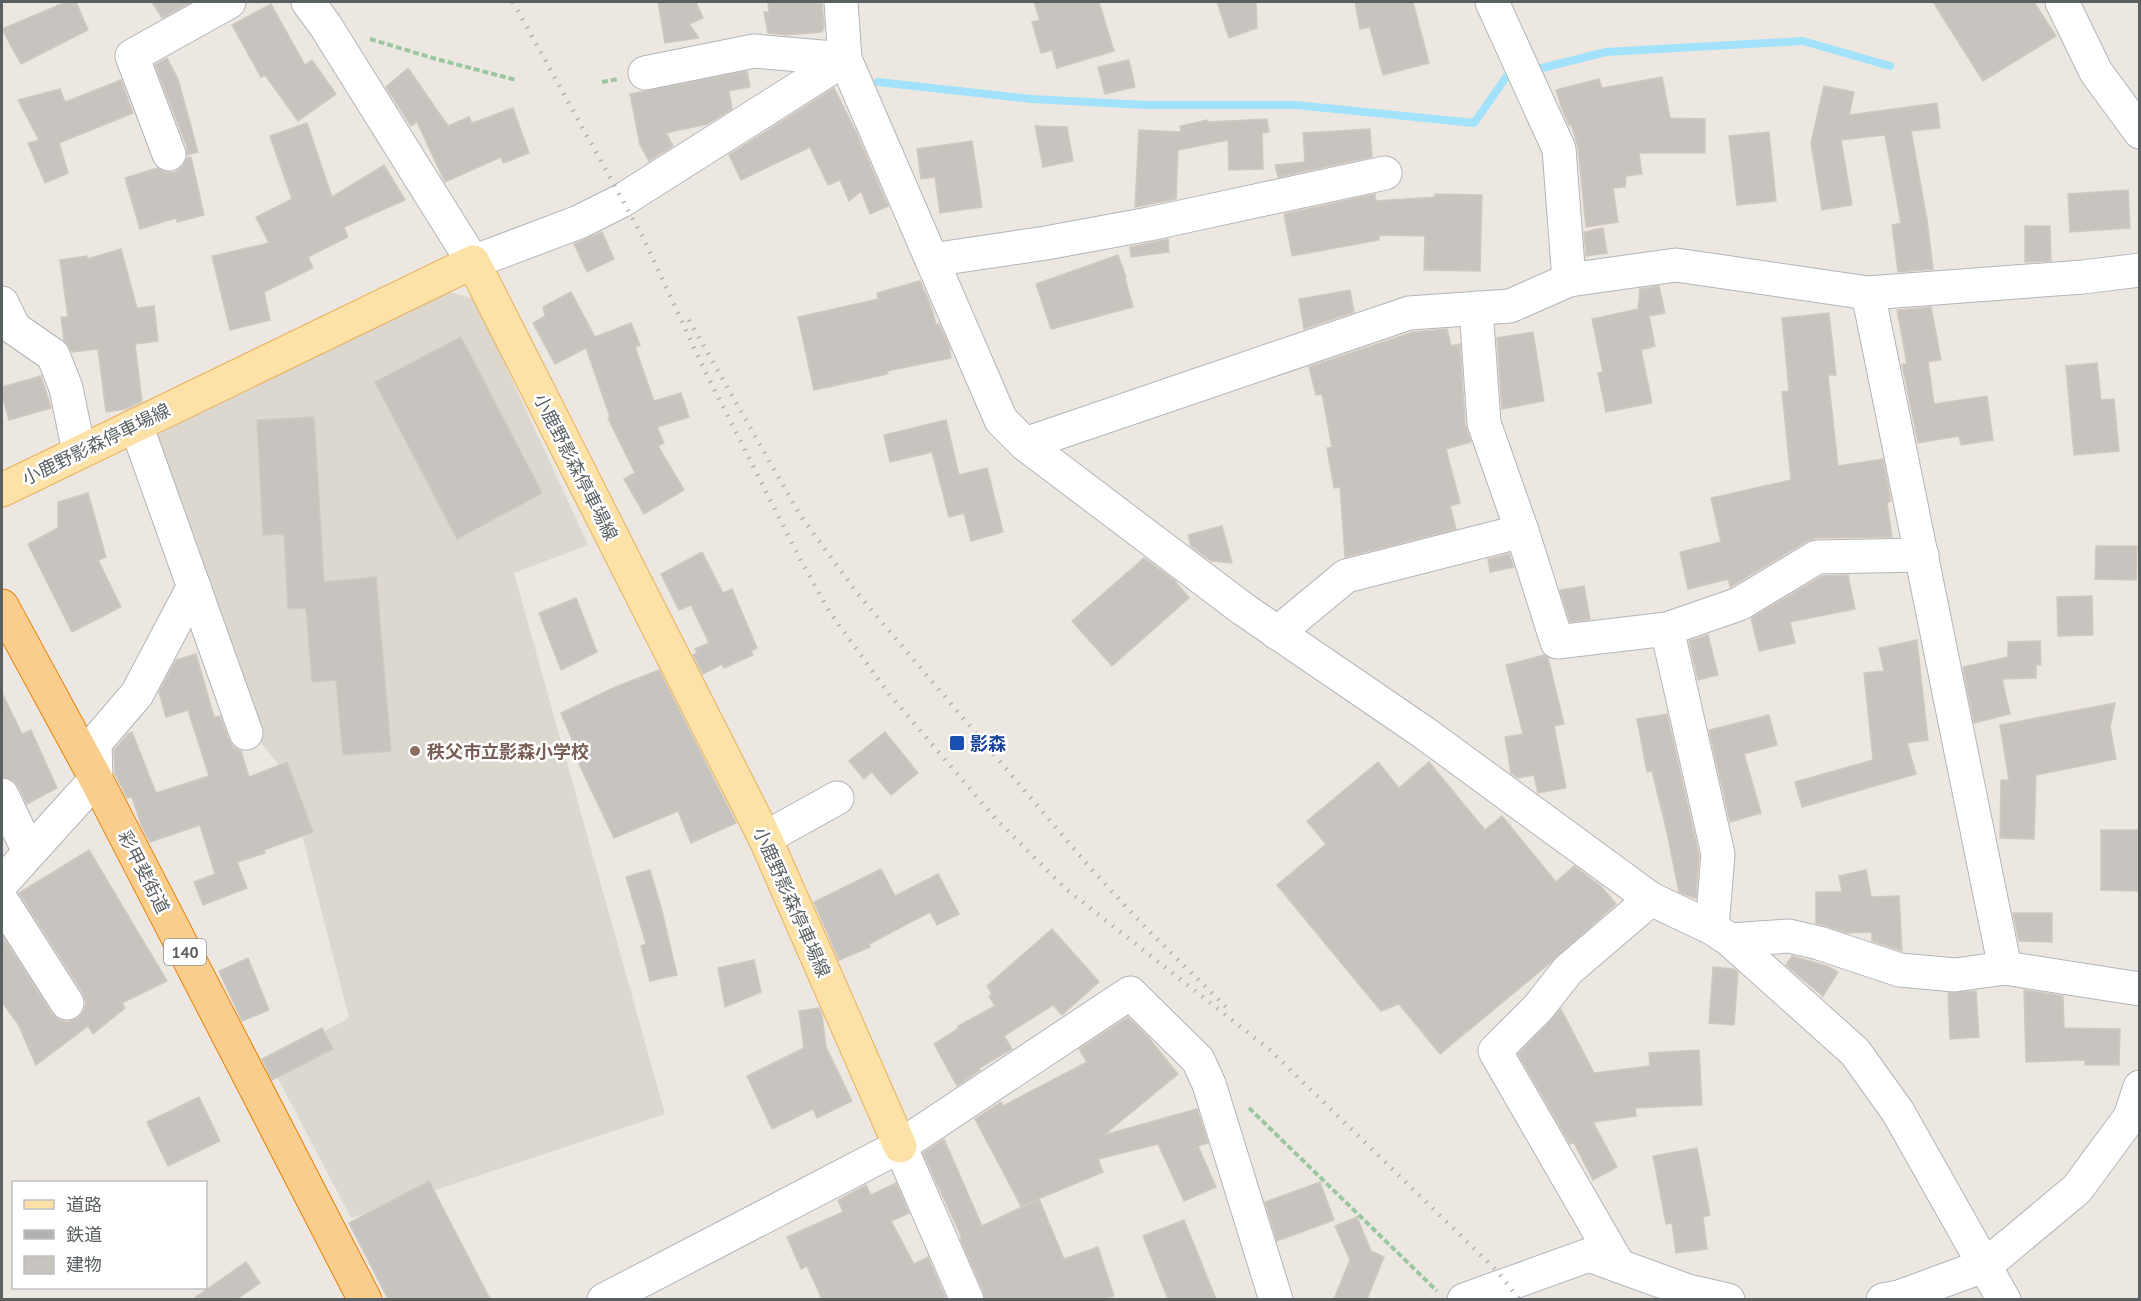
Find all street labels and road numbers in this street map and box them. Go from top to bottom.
street label: 小鹿野影森停車場線 [529,390,623,544]
street label: 小鹿野影森停車場線 [18,398,174,490]
street label: 小鹿野影森停車場線 [749,823,835,981]
street label: 彩甲斐街道 [113,827,175,917]
road number: 140 [164,939,206,965]

